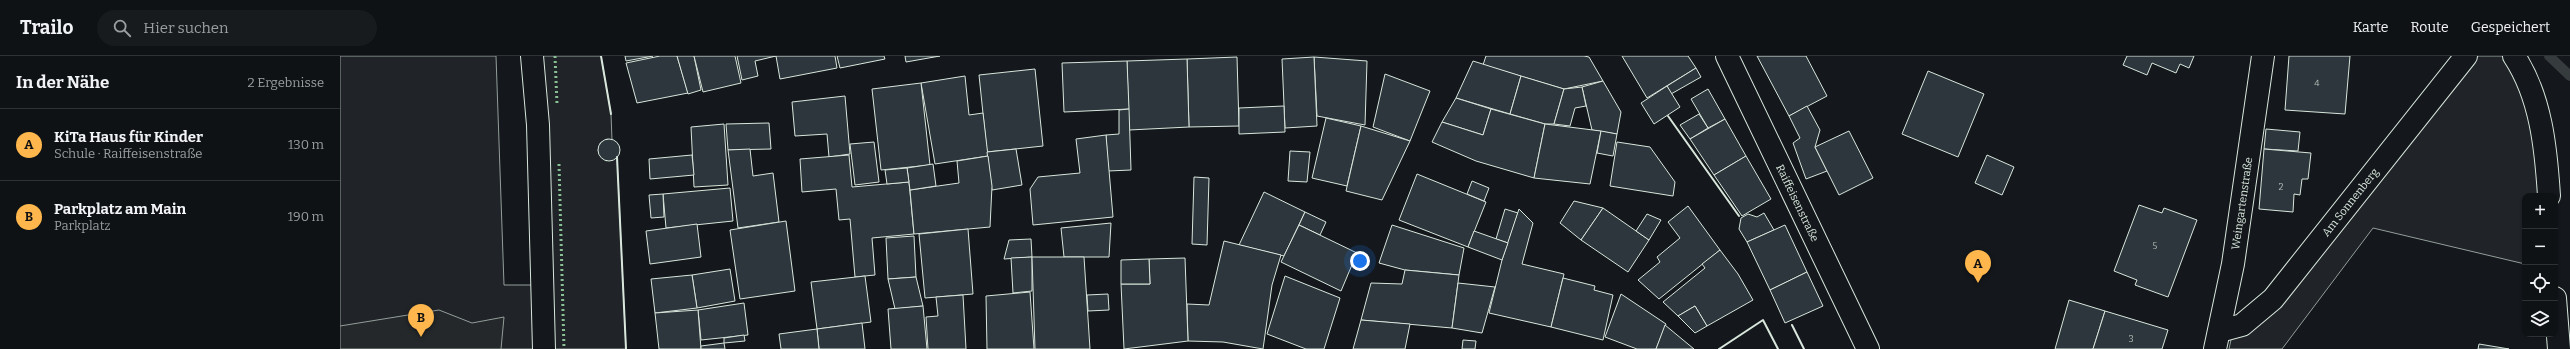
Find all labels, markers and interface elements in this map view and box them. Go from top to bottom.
search box [97,10,377,46]
text: Trailo [20,16,73,39]
icon: search [111,17,133,39]
text: Hier suchen [143,19,229,37]
text: Karte [2353,19,2388,36]
text: Route [2410,19,2449,36]
text: Gespeichert [2471,19,2550,36]
text: In der Nähe [16,72,109,93]
text: 2 Ergebnisse [248,75,324,90]
house number: 4 [2314,78,2320,88]
text: KiTa Haus für Kinder [54,128,203,146]
text: A [24,137,34,152]
text: 130 m [288,137,324,152]
text: Schule · Raiffeisenstraße [54,146,202,161]
street label: Weingartenstraße [2229,156,2255,251]
street label: Raiffeisenstraße [1773,162,1821,244]
street label: Am Sonnenberg [2319,166,2381,239]
house number: 2 [2279,182,2284,192]
map controls [2522,193,2558,337]
button: + [2522,193,2558,229]
text: Parkplatz am Main [54,200,186,218]
text: B [25,209,33,224]
text: 190 m [288,209,324,224]
text: Parkplatz [54,218,111,233]
button: − [2522,229,2558,265]
house number: 5 [2153,241,2158,251]
pin: A [1965,250,1991,283]
your location [1350,251,1370,271]
button: locate [2522,265,2558,301]
button: layers [2522,301,2558,337]
pin: B [408,304,434,337]
house number: 3 [2128,334,2134,344]

